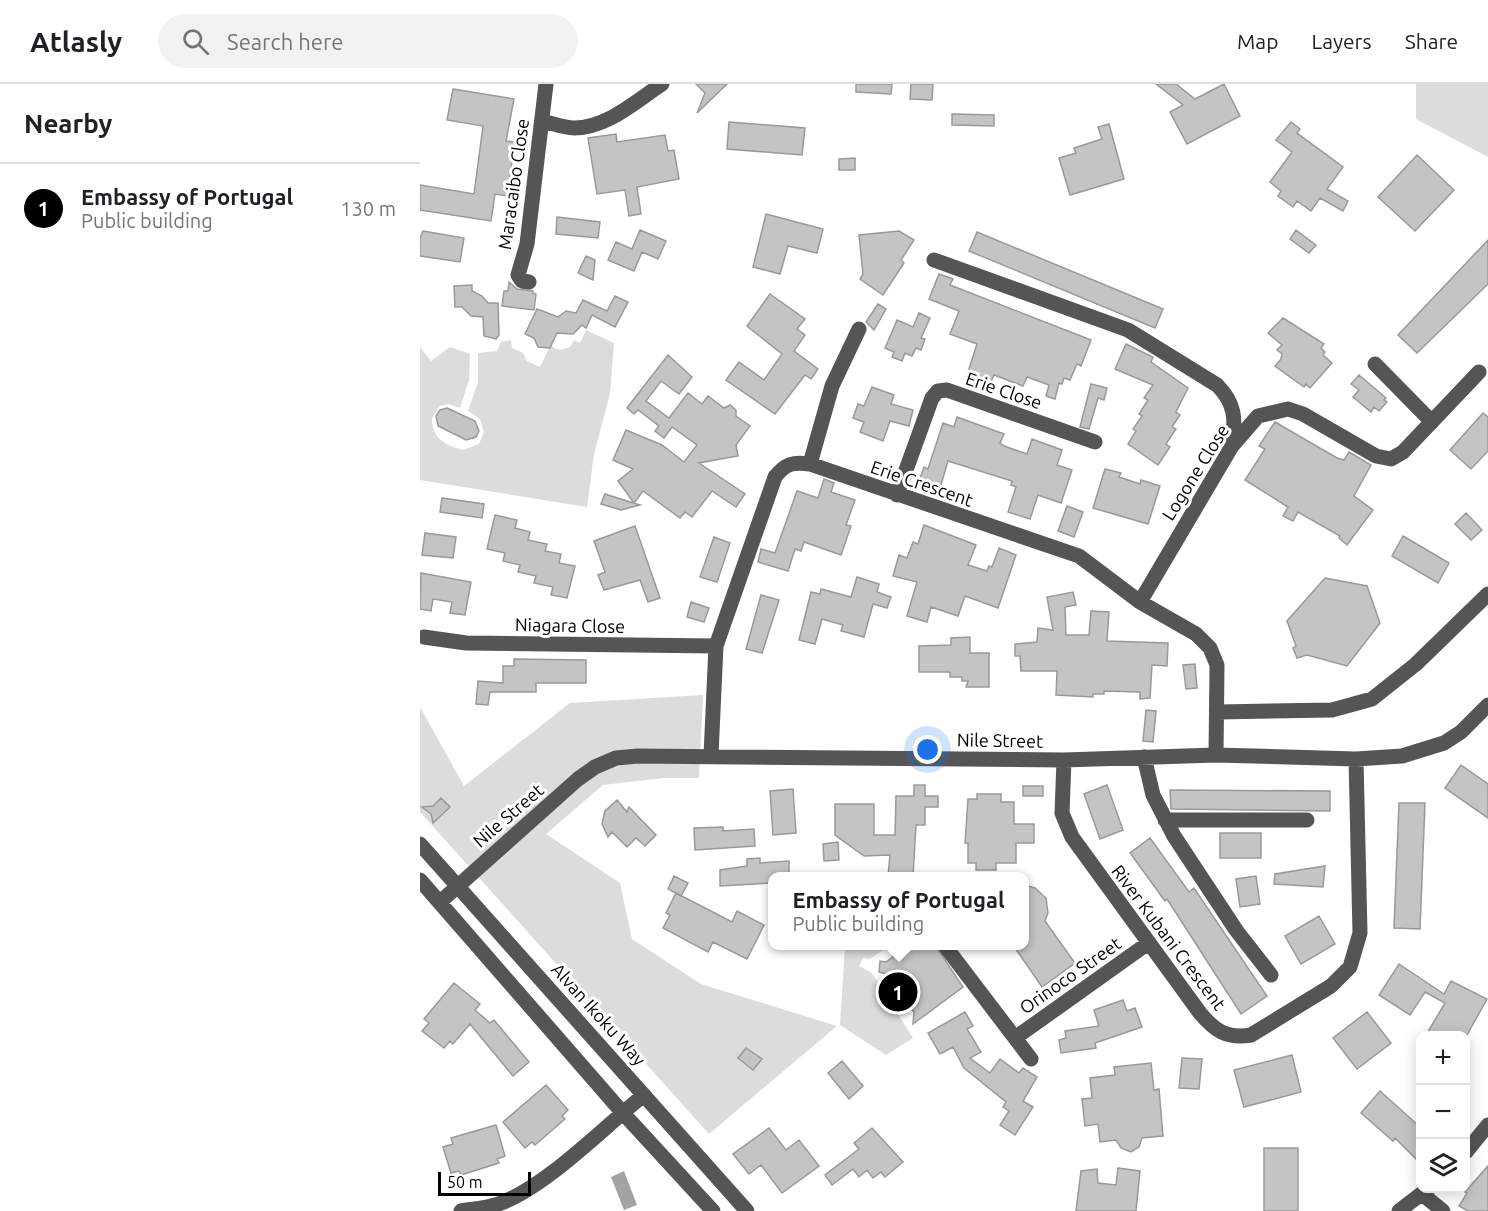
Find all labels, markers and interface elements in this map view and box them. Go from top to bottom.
search box [158,14,578,68]
icon: search [179,25,212,58]
text: Atlasly [30,26,122,57]
text: Search here [227,29,343,54]
text: Map [1237,29,1278,53]
text: Layers [1311,29,1372,53]
text: Share [1405,29,1458,53]
text: Nearby [24,109,112,138]
street label: Maracaibo Close [494,117,532,251]
text: Embassy of Portugal [81,184,293,209]
text: 1 [38,197,49,220]
text: 130 m [340,197,396,220]
text: Public building [81,209,213,232]
street label: Erie Close [963,368,1045,412]
street label: Logone Close [1158,421,1232,523]
street label: Erie Crescent [868,456,976,510]
street label: Niagara Close [515,614,625,636]
street label: Nile Street [957,729,1043,751]
your location [913,735,942,764]
street label: Nile Street [469,779,547,851]
street label: River Kubani Crescent [1108,861,1230,1013]
popup [768,872,1029,950]
text: Embassy of Portugal [792,887,1005,912]
text: Public building [792,912,924,935]
street label: Orinoco Street [1015,933,1125,1017]
street label: Alvan Ikoku Way [548,959,650,1069]
pin: 1 [878,970,918,1014]
map controls [1416,1031,1470,1193]
button: + [1416,1031,1470,1085]
button: − [1416,1085,1470,1139]
button: layers [1416,1139,1470,1193]
scale bar [438,1169,531,1196]
text: 50 m [447,1173,483,1191]

